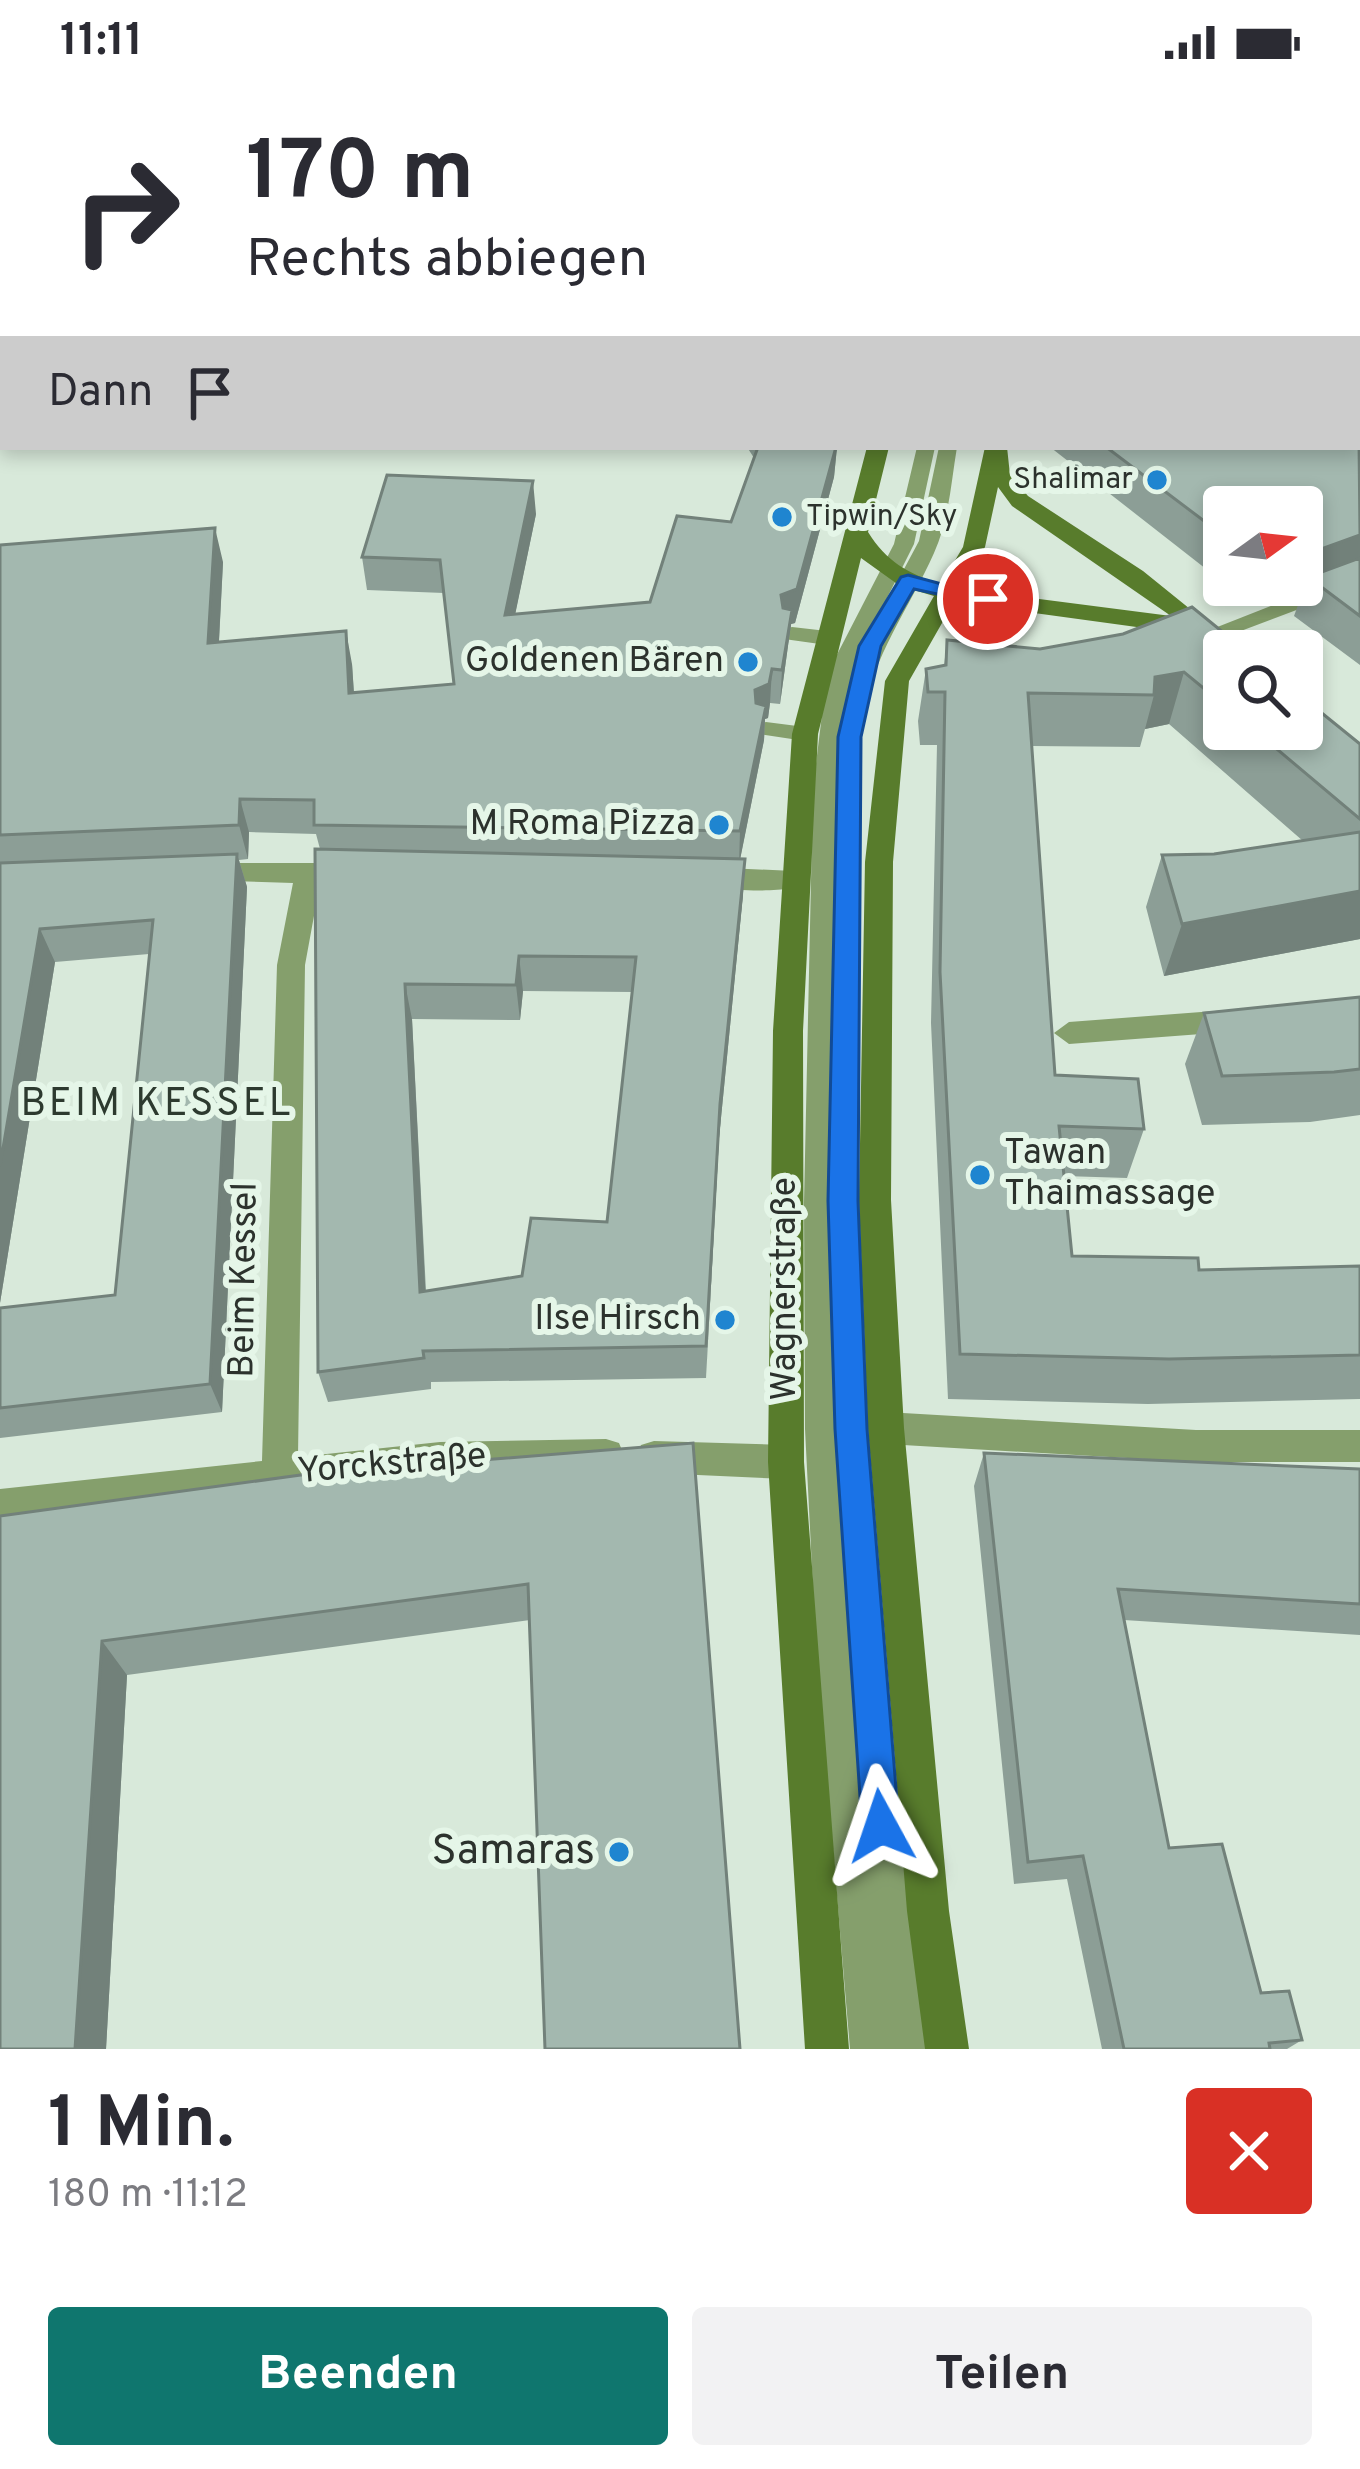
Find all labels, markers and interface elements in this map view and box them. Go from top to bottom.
text: 11:11 [60,14,143,71]
text: 170 m [246,123,474,229]
icon: right [48,132,204,288]
text: Rechts abbiegen [246,227,648,296]
icon: arrive [177,360,243,426]
text: Dann [48,365,153,422]
place label: Shalimar [1013,462,1133,499]
marker: Shalimar [1144,467,1170,493]
north arrow [1203,486,1323,606]
map controls [1203,486,1323,750]
place label: Tipwin/Sky [806,499,957,536]
marker: Tipwin/Sky [769,504,795,530]
pin [937,548,1039,650]
icon: arrive [955,566,1021,632]
button: search [1203,630,1323,750]
place label: Goldenen Bären [465,639,724,685]
marker: Goldenen Bären [735,649,761,675]
place label: M Roma Pizza [469,802,695,848]
marker: M Roma Pizza [706,812,732,838]
district label: BEIM KESSEL [20,1081,294,1130]
place label: Tawan Thaimassage [1004,1131,1215,1218]
marker: Tawan Thaimassage [967,1162,993,1188]
street label: Wagnerstraße [763,1177,809,1401]
street label: Beim Kessel [220,1182,270,1378]
place label: Ilse Hirsch [534,1297,701,1343]
marker: Ilse Hirsch [712,1307,738,1333]
street label: Yorckstraße [296,1434,488,1496]
position arrow [818,1763,944,1889]
place label: Samaras [431,1826,595,1879]
marker: Samaras [606,1839,632,1865]
text: 1 Min. [48,2081,234,2173]
button: close [1186,2088,1312,2214]
text: 180 m · 11:12 [48,2172,248,2221]
button: Beenden [48,2307,668,2445]
button: Teilen [692,2307,1312,2445]

